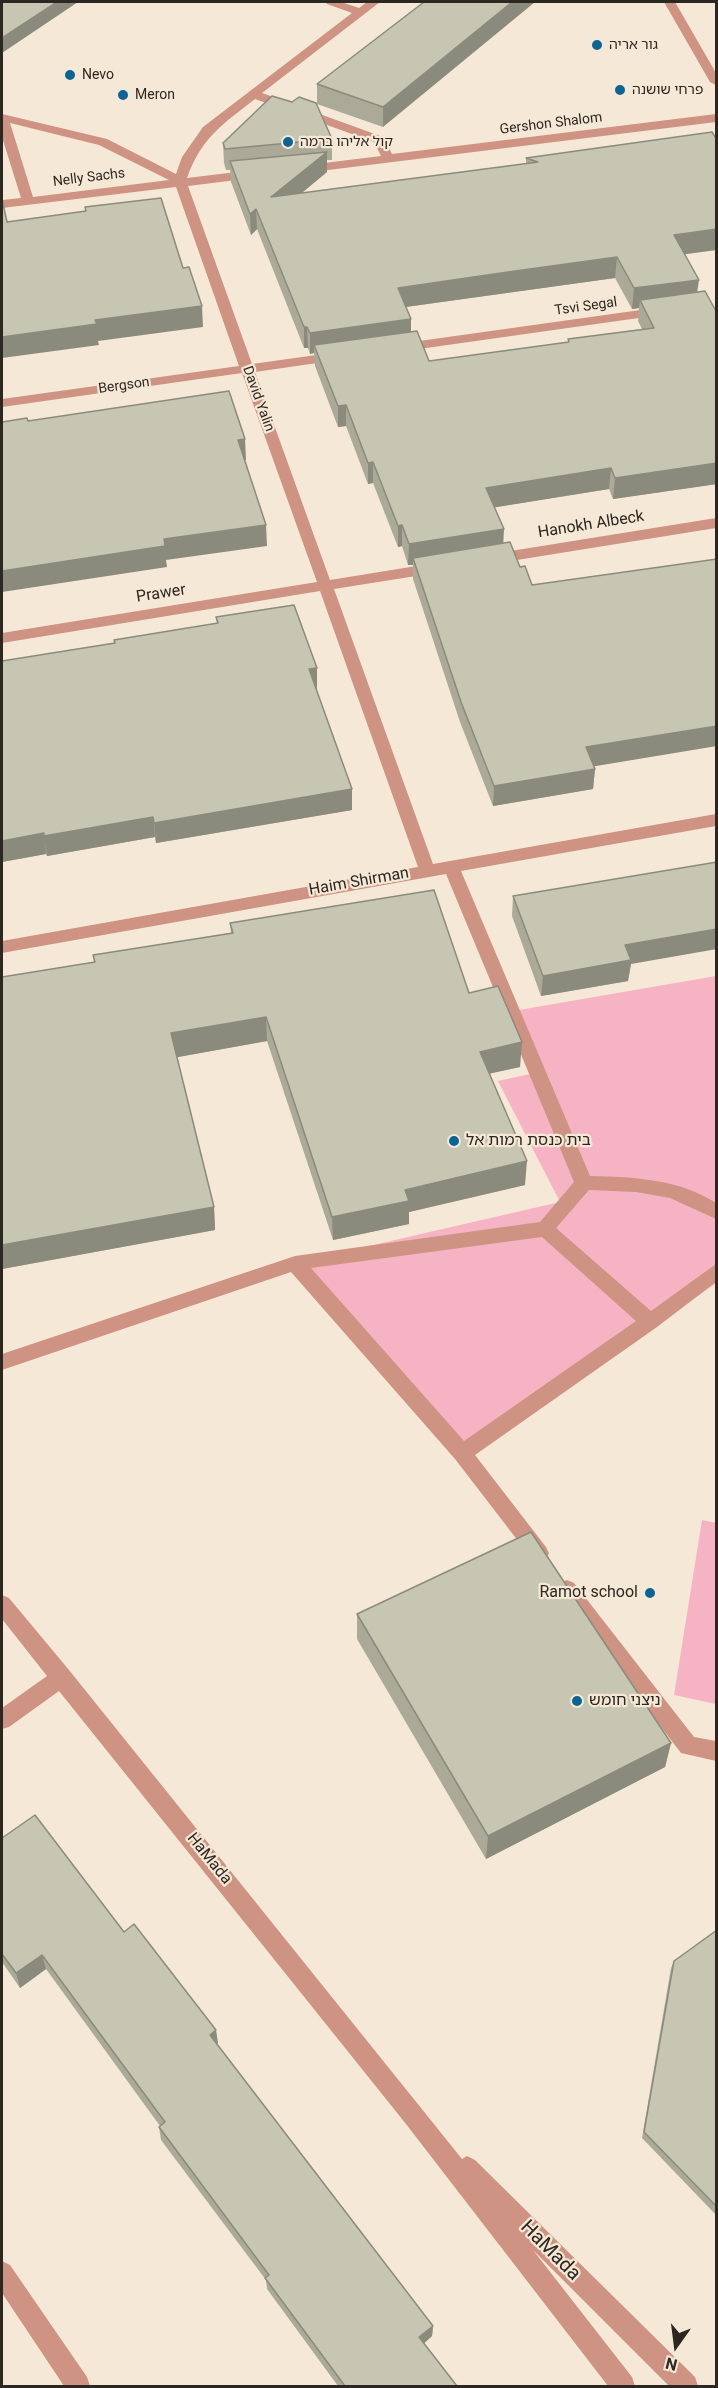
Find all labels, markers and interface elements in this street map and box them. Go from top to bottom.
place label: גור אריה [609,37,658,53]
marker: גור אריה [590,38,604,52]
place label: Nevo [82,67,114,83]
marker: Nevo [63,68,77,82]
place label: פרחי שושנה [632,82,703,98]
marker: פרחי שושנה [613,83,627,97]
place label: Meron [135,87,175,103]
marker: Meron [116,88,130,102]
street label: Gershon Shalom [499,109,603,139]
place label: קול אליהו ברמה [300,134,393,150]
marker: קול אליהו ברמה [281,135,295,149]
street label: Nelly Sachs [52,165,126,191]
street label: Tsvi Segal [554,294,618,320]
street label: David Yalin [238,364,278,434]
street label: Bergson [97,374,151,398]
street label: Hanokh Albeck [537,507,645,543]
street label: Prawer [135,581,187,607]
street label: Haim Shirman [308,864,410,900]
place label: בית כנסת רמות אל [466,1131,591,1151]
marker: בית כנסת רמות אל [447,1134,461,1148]
place label: Ramot school [539,1583,638,1603]
marker: Ramot school [643,1586,657,1600]
place label: ניצני חומש [589,1691,661,1711]
marker: ניצני חומש [570,1694,584,1708]
street label: HaMada [182,1829,236,1889]
street label: HaMada [515,2216,585,2286]
north arrow [646,2316,706,2376]
text: N [664,2353,679,2375]

